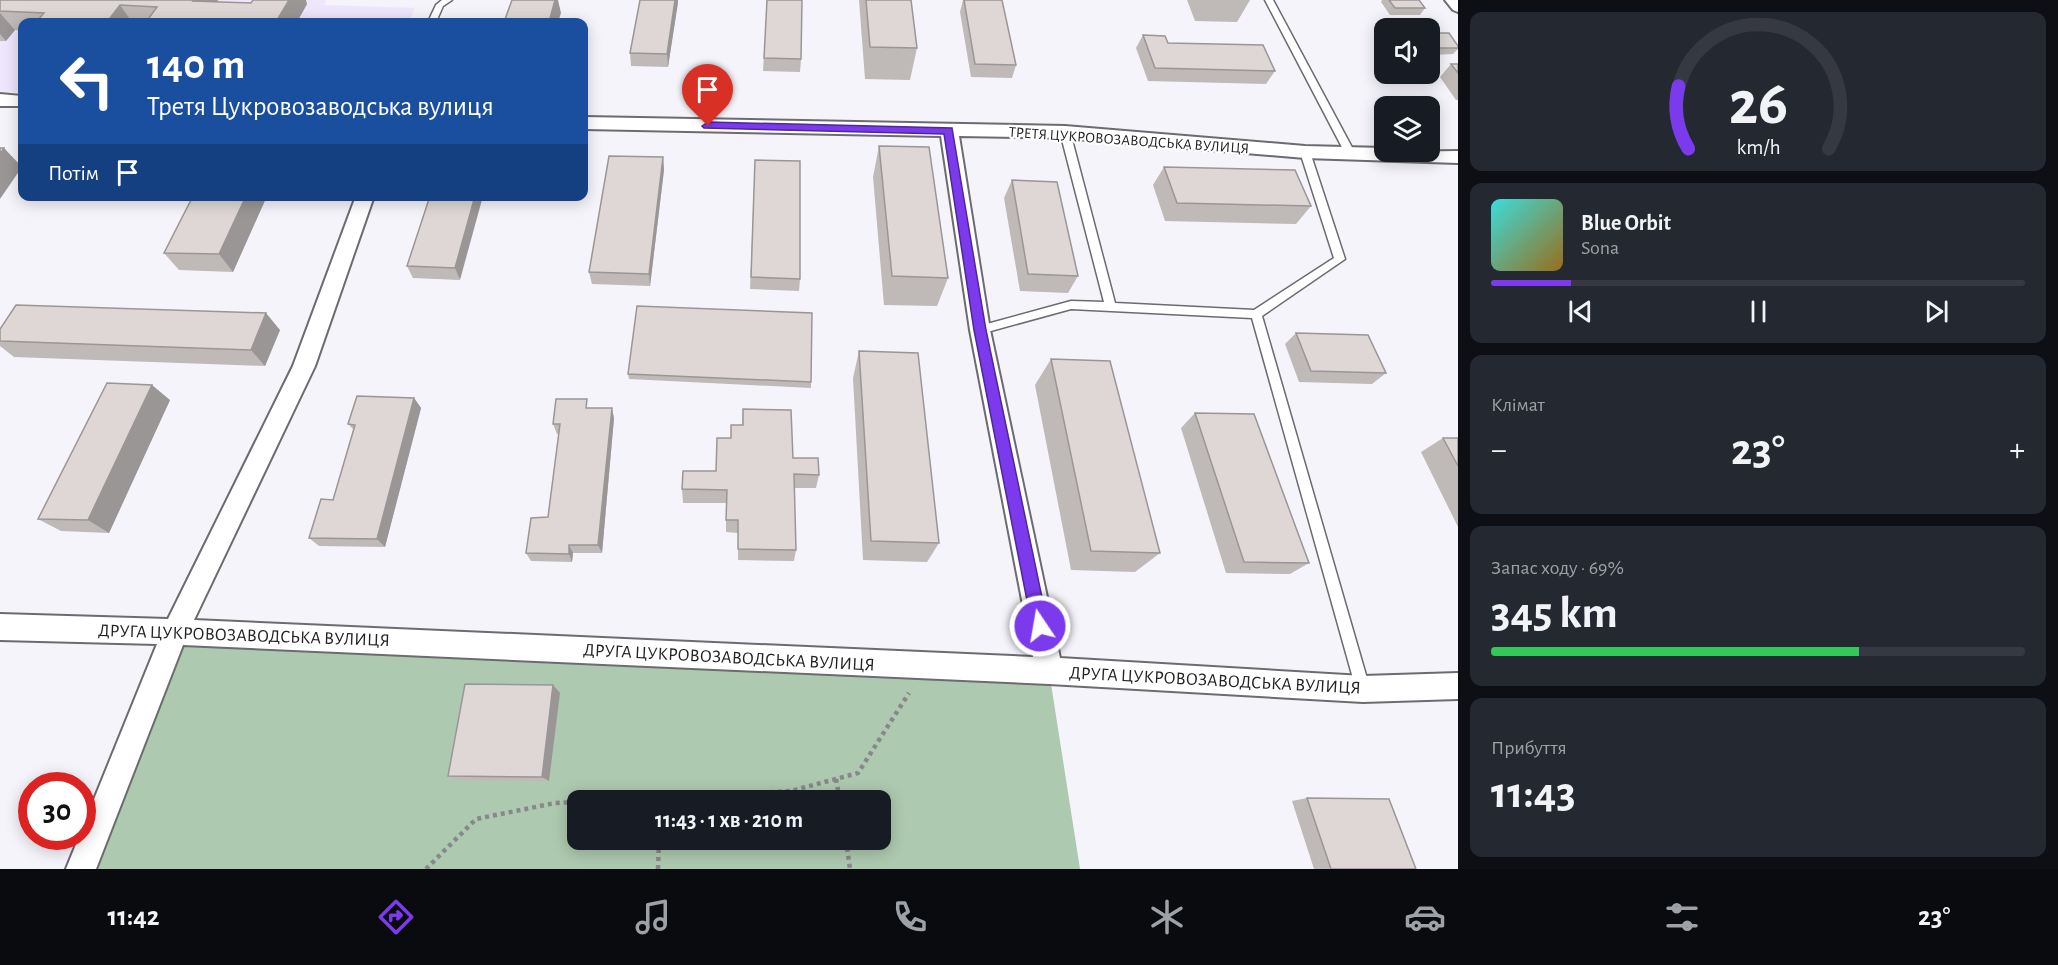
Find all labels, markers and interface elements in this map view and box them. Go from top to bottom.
map controls [1374,18,1440,162]
button: sound [1374,18,1440,84]
icon: left [48,42,126,120]
text: 140 m [147,44,245,86]
pin [682,64,733,126]
icon: arrive [691,73,724,106]
text: 26 [1728,73,1788,135]
text: Третя Цукровозаводська вулиця [147,93,494,120]
button: layers [1374,96,1440,162]
street label: ТРЕТЯ ЦУКРОВОЗАВОДСЬКА ВУЛИЦЯ [1008,125,1250,156]
text: km/h [1736,137,1780,158]
icon: arrive [111,156,144,189]
text: Потім [48,162,99,184]
text: Blue Orbit [1581,212,1671,234]
text: Sona [1581,238,1619,258]
icon: previous [1564,295,1597,328]
icon: pause [1742,295,1775,328]
icon: next [1920,295,1953,328]
text: Клімат [1491,395,1545,415]
text: 23° [1731,428,1785,473]
text: − [1491,434,1507,467]
text: + [2009,434,2025,467]
text: Запас ходу · 69% [1491,558,1624,578]
text: 345 km [1491,591,1618,636]
position arrow [1008,594,1072,658]
street label: ДРУГА ЦУКРОВОЗАВОДСЬКА ВУЛИЦЯ [98,622,390,650]
street label: ДРУГА ЦУКРОВОЗАВОДСЬКА ВУЛИЦЯ [583,641,875,675]
street label: ДРУГА ЦУКРОВОЗАВОДСЬКА ВУЛИЦЯ [1069,664,1361,698]
text: Прибуття [1491,738,1567,758]
text: 11:43 [1491,771,1576,816]
speed limit sign: 30 [18,772,96,850]
text: 11:43 · 1 хв · 210 m [655,809,803,831]
icon: directions [375,896,417,938]
icon: music [632,896,674,938]
icon: phone [889,896,931,938]
icon: climate [1146,896,1188,938]
icon: car [1404,896,1446,938]
icon: filters [1661,896,1703,938]
text: 11:42 [108,903,160,930]
text: 23° [1918,903,1950,930]

